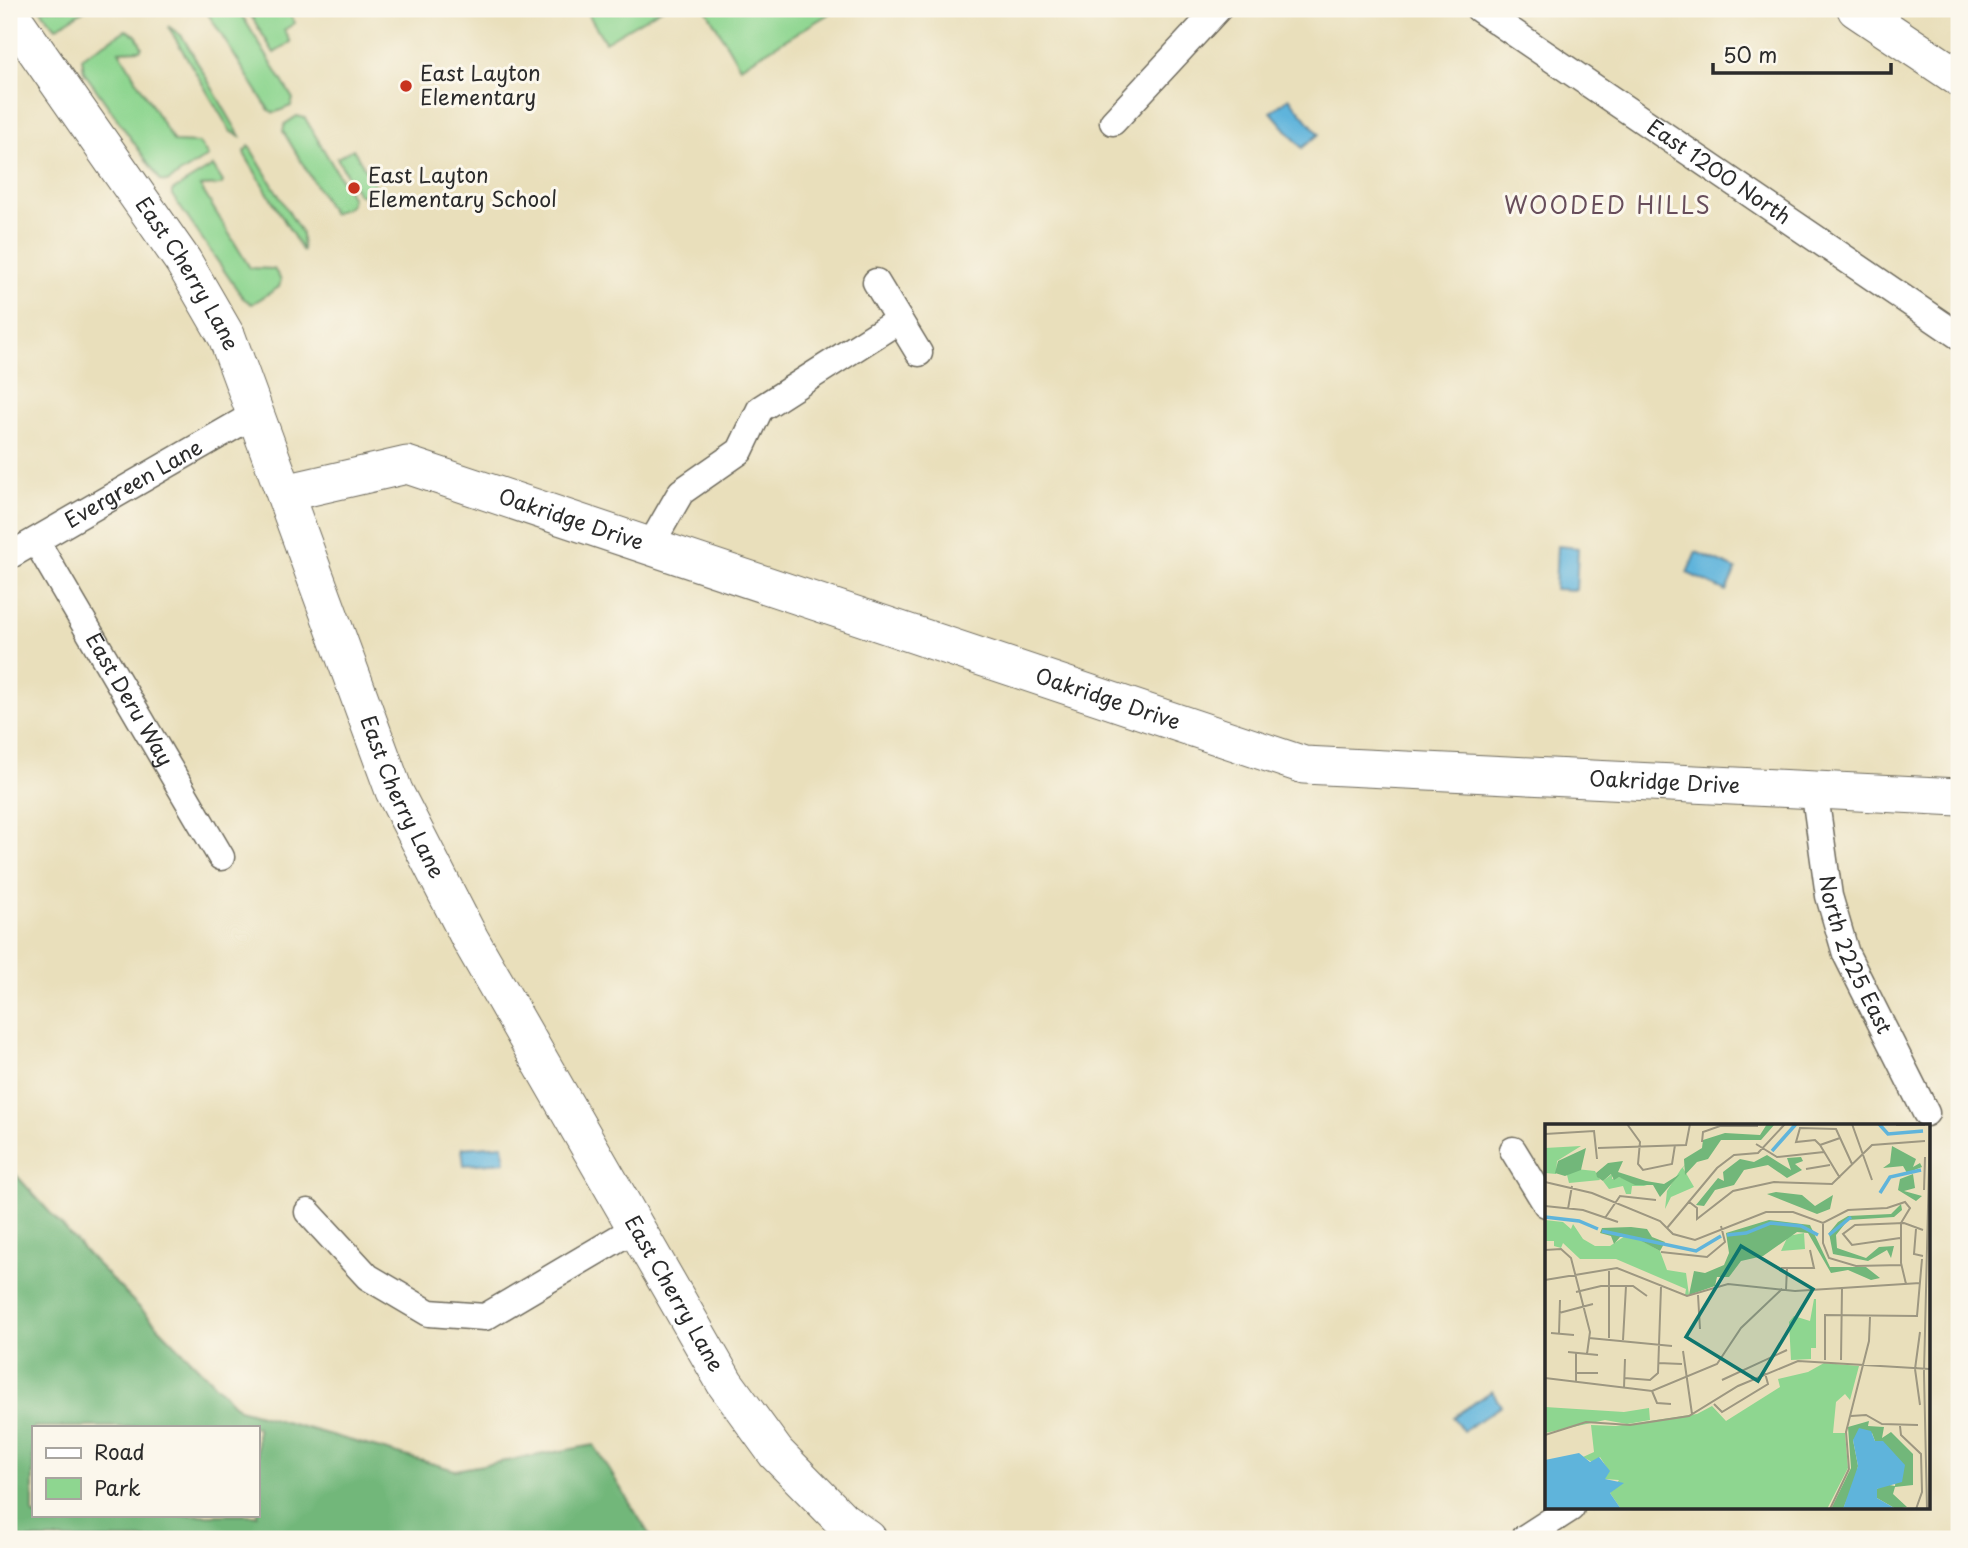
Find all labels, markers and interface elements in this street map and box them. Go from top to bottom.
scale bar [1713,32,1891,76]
text: 50 m [1723,38,1777,70]
place label: East Layton Elementary [420,56,541,112]
marker: East Layton Elementary [398,78,414,94]
street label: East 1200 North [1641,110,1798,231]
place label: East Layton Elementary School [368,158,557,214]
marker: East Layton Elementary School [346,180,362,196]
district label: WOODED HILLS [1504,187,1712,222]
street label: East Cherry Lane [129,189,249,354]
street label: Evergreen Lane [58,430,208,535]
street label: Oakridge Drive [495,479,648,557]
street label: East Deru Way [79,626,182,772]
street label: Oakridge Drive [1032,658,1185,737]
street label: East Cherry Lane [353,710,454,883]
street label: Oakridge Drive [1588,761,1741,800]
street label: North 2225 East [1812,873,1902,1039]
inset map [1545,1124,1930,1510]
street label: East Cherry Lane [618,1209,733,1377]
legend [32,1426,259,1516]
text: Road [94,1435,145,1467]
text: Park [94,1471,141,1503]

